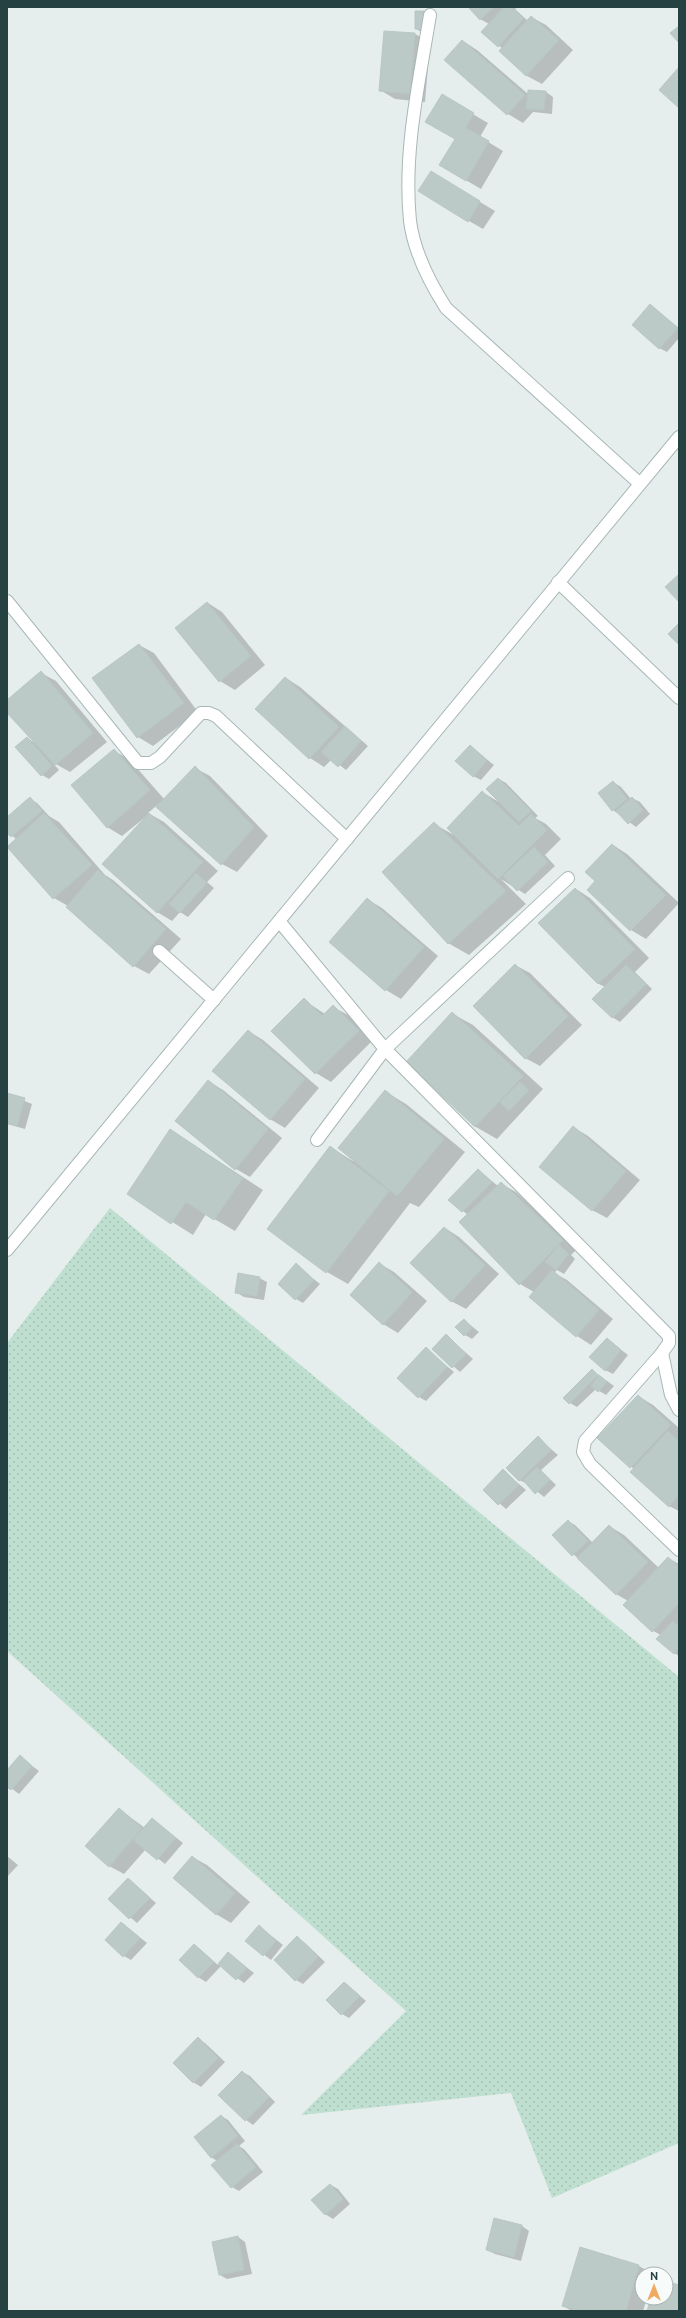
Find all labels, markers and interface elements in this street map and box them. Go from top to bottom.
north arrow [634,2266,674,2306]
text: N [650,2270,658,2282]

